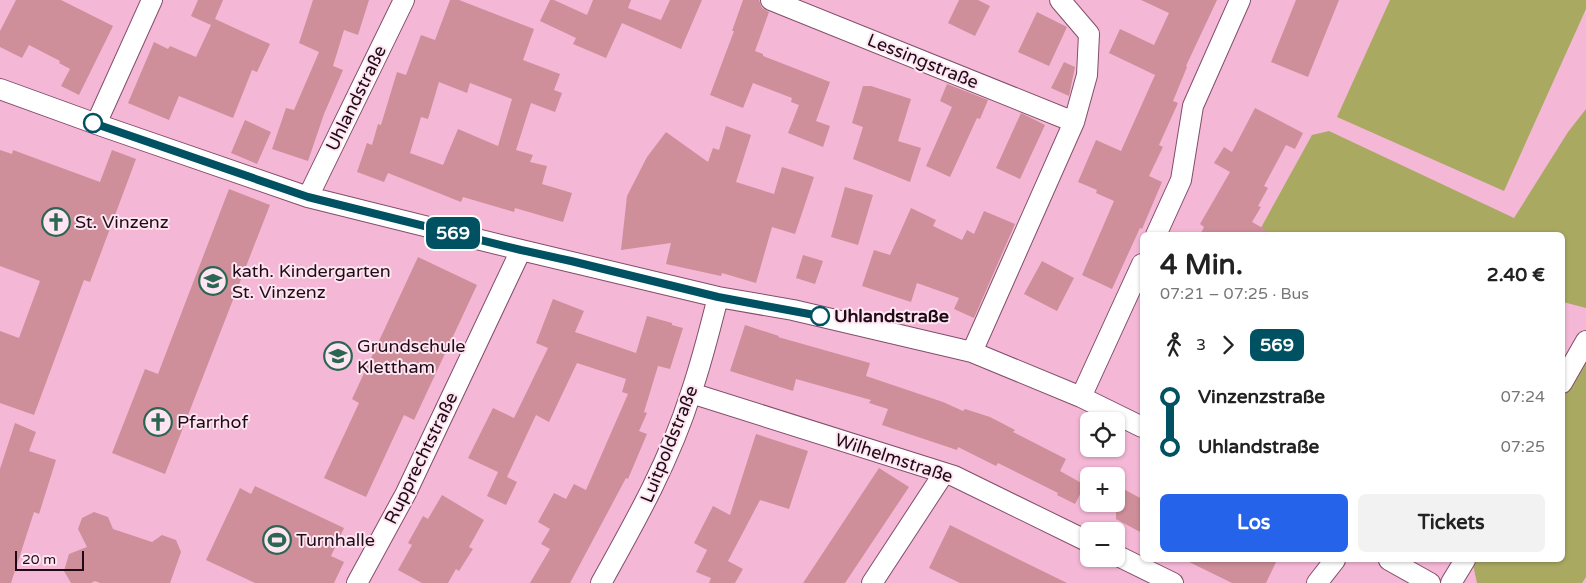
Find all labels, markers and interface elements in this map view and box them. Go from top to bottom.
street label: Lessingstraße [864,29,982,93]
street label: Uhlandstraße [321,42,391,154]
unlabelled marker [83,113,103,133]
church icon: St. Vinzenz [41,207,71,237]
place label: St. Vinzenz [75,211,169,233]
line badge: 569 [424,217,482,249]
text: 569 [436,222,470,244]
text: 4 Min. [1160,248,1243,282]
place label: kath. Kindergarten St. Vinzenz [232,260,391,303]
text: 2.40 € [1487,264,1545,286]
school or university icon: kath. Kindergarten St. Vinzenz [198,266,228,296]
text: 07:21 – 07:25 · Bus [1160,284,1309,304]
place label: Uhlandstraße [834,305,949,327]
marker: Uhlandstraße [810,306,830,326]
icon: walk [1160,331,1188,359]
icon: forward [1214,331,1242,359]
text: 569 [1260,334,1294,356]
place label: Grundschule Klettham [357,335,466,378]
text: 3 [1196,335,1206,355]
school or university icon: Grundschule Klettham [323,341,353,371]
street label: Luitpoldstraße [635,382,703,506]
text: Vinzenzstraße [1198,386,1325,408]
text: 07:24 [1501,387,1545,407]
street label: Rupprechtstraße [380,388,462,528]
church icon: Pfarrhof [143,407,173,437]
place label: Pfarrhof [177,411,248,433]
map controls [1080,412,1125,567]
button: locate [1080,412,1125,457]
street label: Wilhelmstraße [832,429,956,487]
text: Uhlandstraße [1198,436,1319,458]
text: 07:25 [1501,437,1545,457]
button: + [1080,467,1125,512]
button: Los [1160,494,1348,552]
button: Tickets [1358,494,1545,552]
button: − [1080,522,1125,567]
sports icon: Turnhalle [262,525,292,555]
place label: Turnhalle [296,529,375,551]
scale bar [15,548,84,571]
text: 20 m [22,551,56,568]

